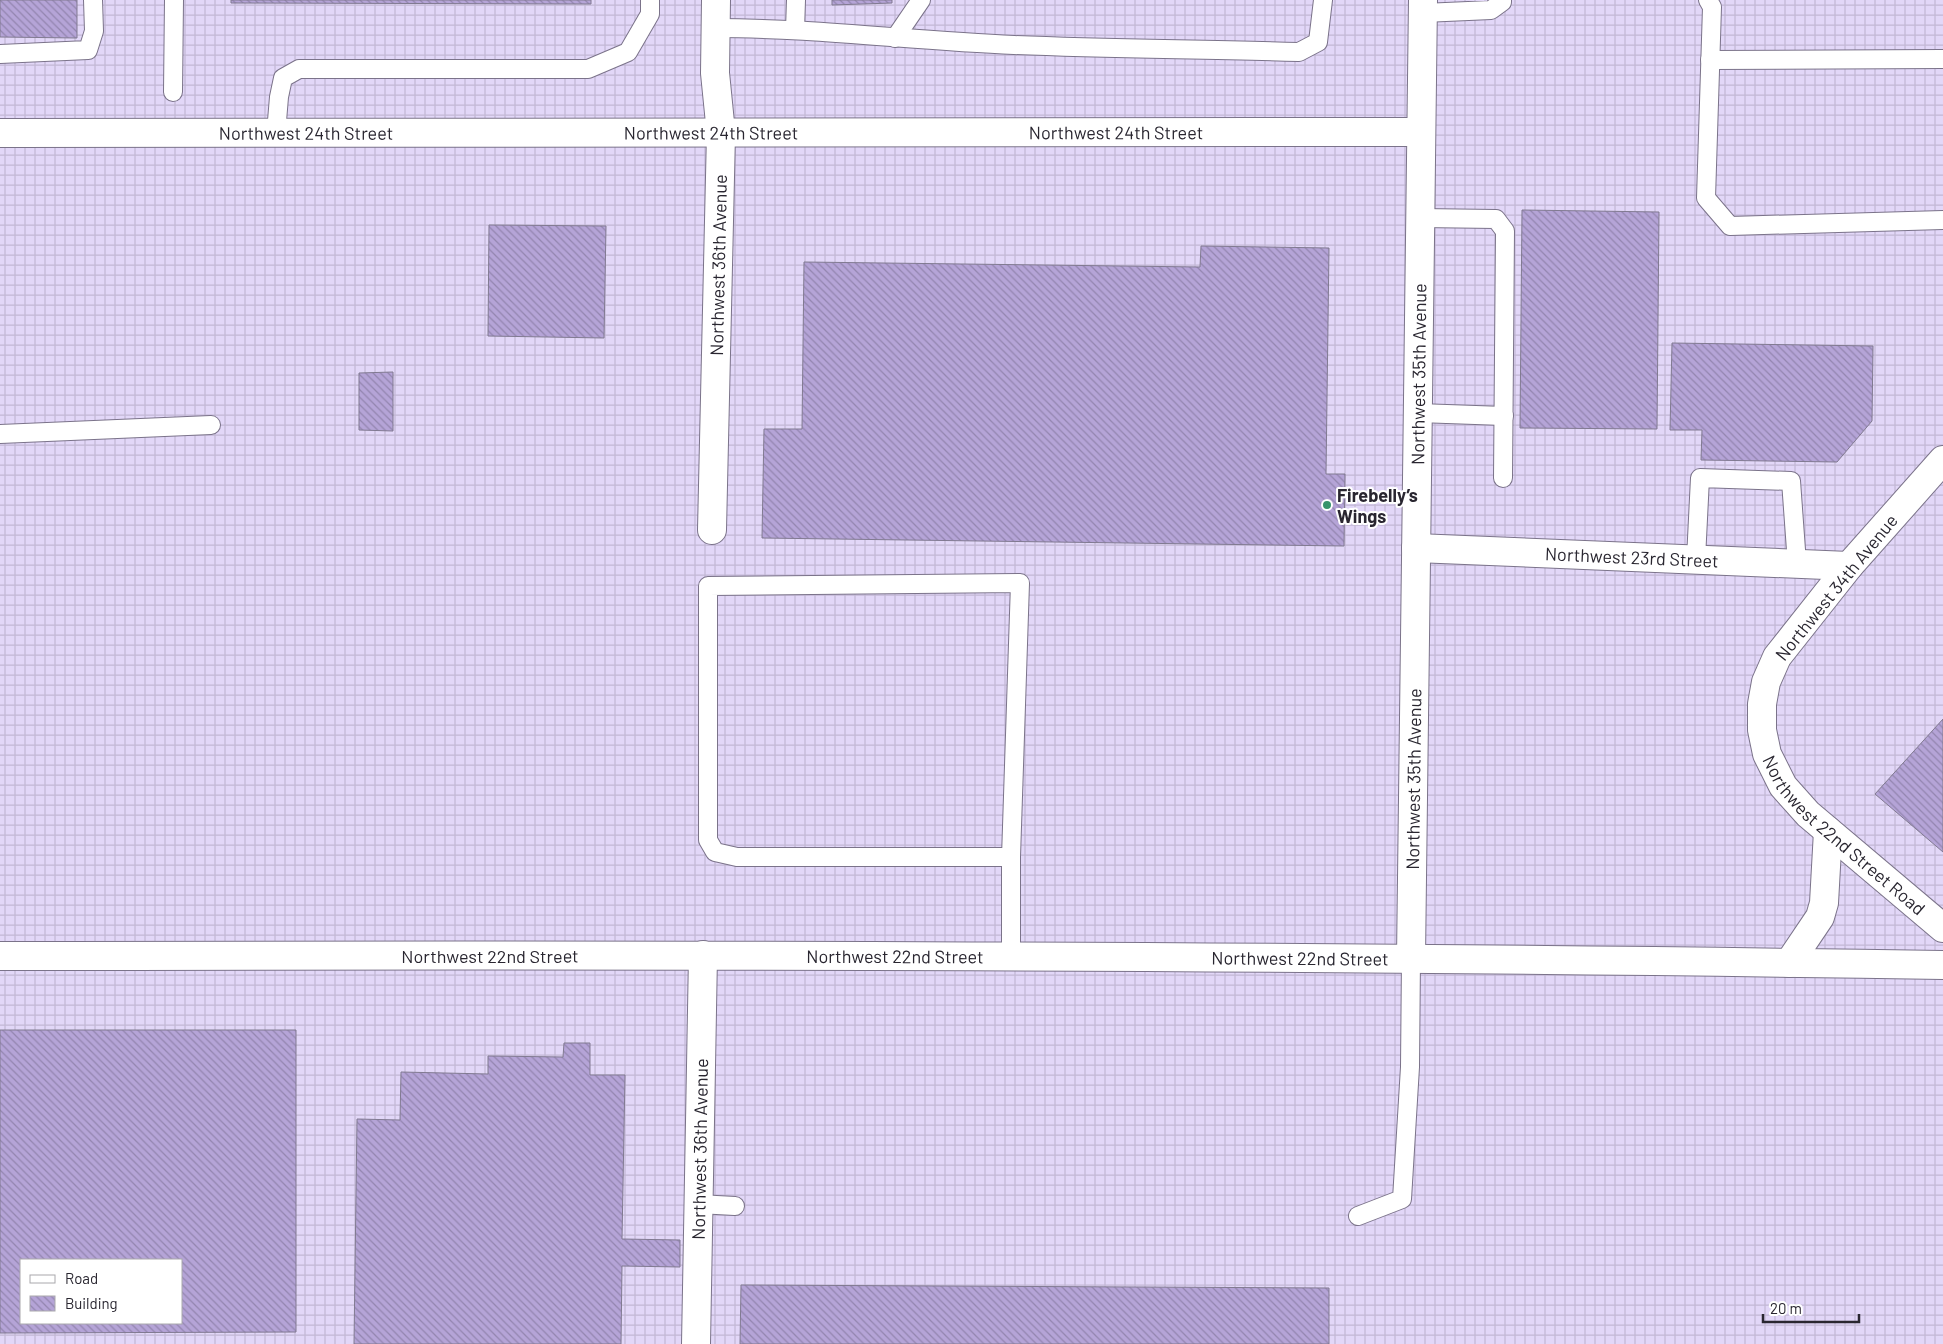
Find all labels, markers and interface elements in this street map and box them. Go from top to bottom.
street label: Northwest 24th Street [624,121,798,144]
street label: Northwest 24th Street [1029,121,1203,143]
street label: Northwest 24th Street [219,122,393,144]
street label: Northwest 36th Avenue [705,174,731,356]
street label: Northwest 35th Avenue [1406,283,1430,465]
place label: Firebelly’s Wings [1337,484,1418,527]
marker: Firebelly’s Wings [1321,499,1333,511]
street label: Northwest 34th Avenue [1770,509,1902,665]
street label: Northwest 23rd Street [1545,542,1719,572]
street label: Northwest 35th Avenue [1401,688,1425,870]
street label: Northwest 22nd Street Road [1758,752,1930,919]
street label: Northwest 22nd Street [401,945,579,967]
street label: Northwest 22nd Street [806,945,984,967]
street label: Northwest 22nd Street [1211,946,1389,970]
street label: Northwest 36th Avenue [687,1058,712,1240]
legend [20,1259,182,1324]
text: Road [65,1269,98,1287]
scale bar [1763,1292,1859,1324]
text: Building [65,1294,118,1312]
text: 20 m [1770,1299,1802,1317]

